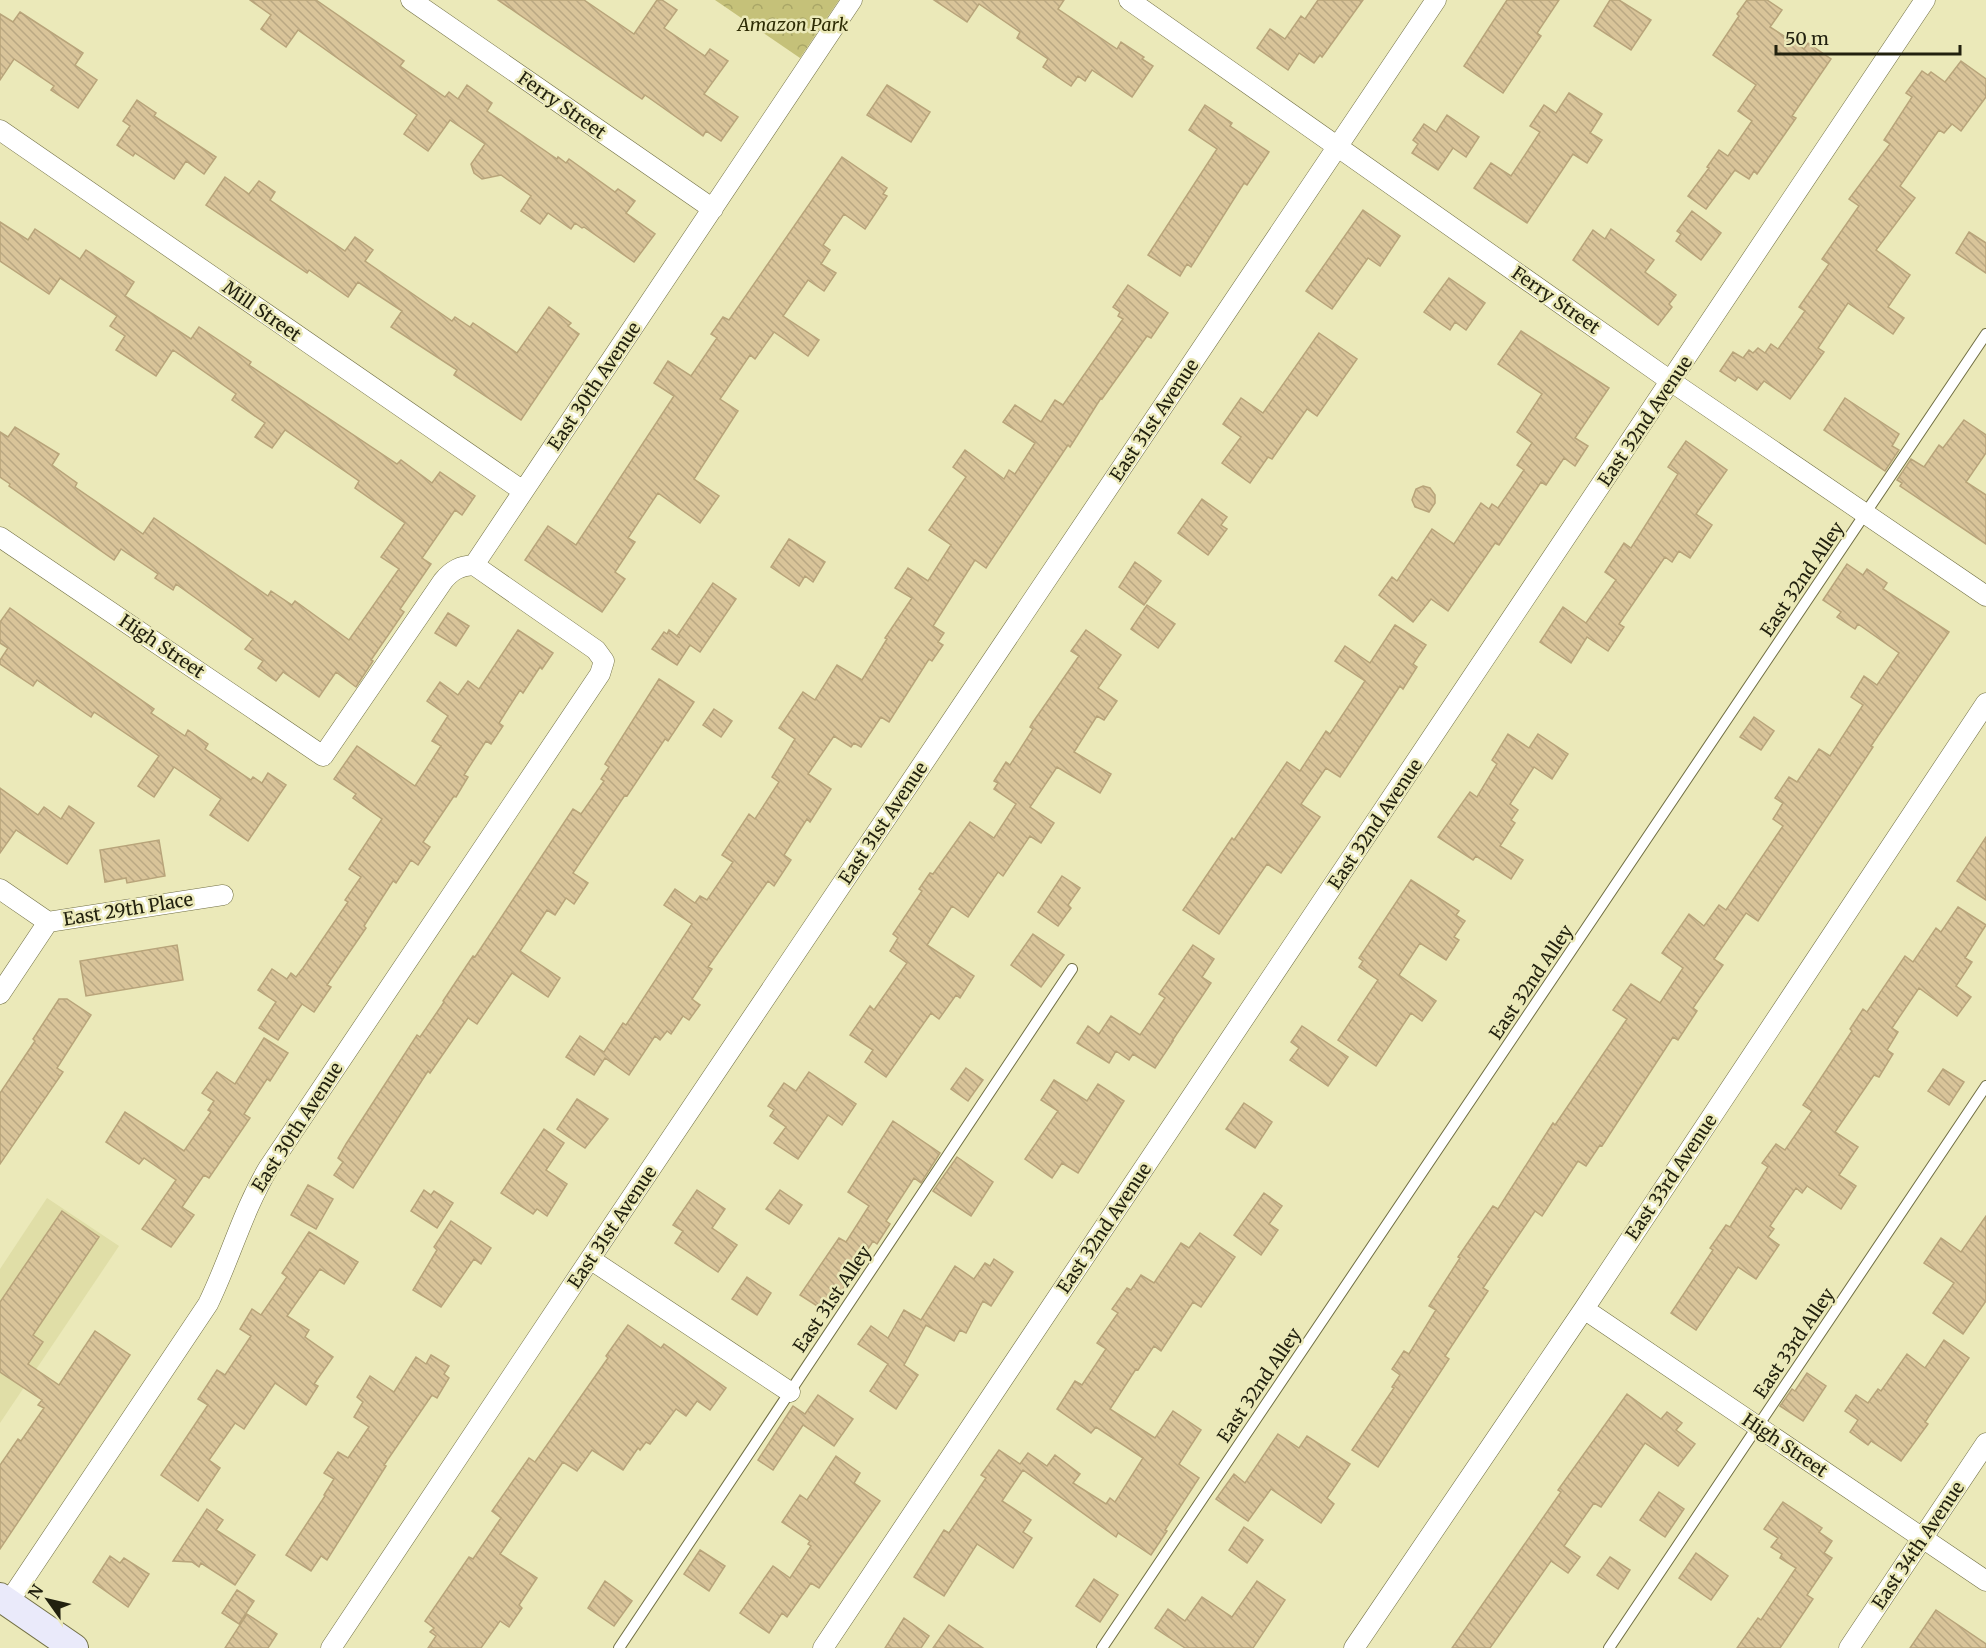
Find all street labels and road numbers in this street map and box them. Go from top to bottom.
street label: Ferry Street [513,66,611,144]
street label: Ferry Street [1507,261,1605,339]
street label: Mill Street [218,276,306,346]
street label: East 30th Avenue [543,317,645,455]
street label: East 32nd Avenue [1593,351,1697,491]
street label: East 31st Avenue [1105,354,1203,486]
street label: East 32nd Alley [1755,517,1849,641]
street label: High Street [115,609,209,683]
street label: East 32nd Avenue [1323,754,1427,894]
street label: East 31st Avenue [834,757,932,889]
street label: East 29th Place [61,887,195,931]
street label: East 32nd Alley [1484,920,1578,1044]
street label: East 30th Avenue [247,1058,347,1196]
street label: East 33rd Avenue [1620,1110,1722,1244]
street label: East 32nd Avenue [1052,1158,1156,1298]
street label: East 31st Avenue [563,1161,661,1293]
street label: East 31st Alley [788,1241,876,1357]
street label: East 33rd Alley [1749,1283,1840,1402]
street label: East 32nd Alley [1212,1323,1306,1447]
street label: High Street [1738,1408,1832,1482]
street label: East 34th Avenue [1867,1477,1969,1613]

